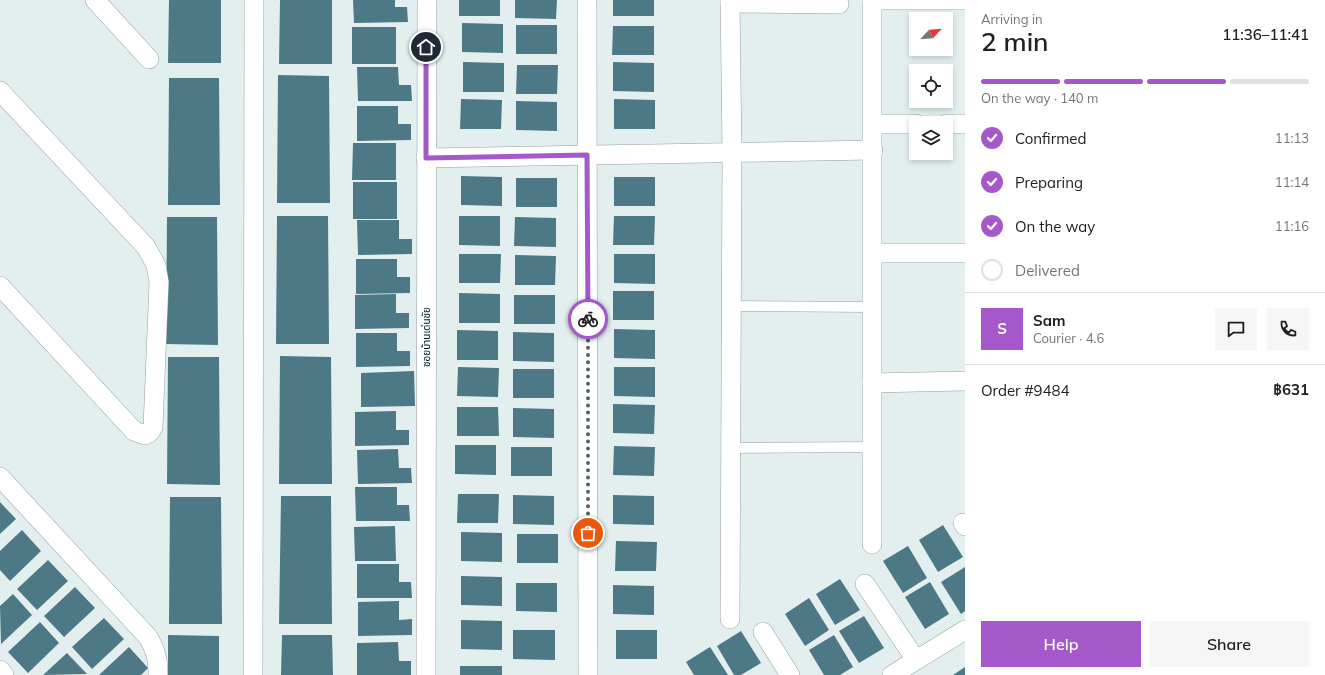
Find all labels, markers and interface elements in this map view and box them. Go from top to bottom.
text: Arriving in [981,11,1043,27]
north arrow [909,12,953,56]
map controls [909,12,953,160]
text: 2 min [981,25,1049,58]
text: 11:36–11:41 [1222,25,1309,44]
pin [409,30,443,64]
icon: home [415,36,437,58]
button: locate [909,64,953,108]
text: On the way · 140 m [981,90,1098,106]
button: layers [909,116,953,160]
icon: check [981,127,1003,149]
text: Confirmed [1015,129,1086,148]
text: 11:13 [1275,130,1309,146]
icon: check [981,171,1003,193]
text: Preparing [1015,173,1083,192]
text: 11:14 [1275,174,1309,190]
icon: check [981,215,1003,237]
text: On the way [1015,217,1095,236]
text: 11:16 [1275,218,1309,234]
text: Delivered [1015,261,1080,280]
courier [568,299,608,339]
street label: ซอยบ้านเด่นชัย [420,307,433,367]
icon: bike [577,308,599,330]
button: chat [1215,308,1257,350]
button: phone [1267,308,1309,350]
text: Sam [1033,311,1065,330]
text: S [997,319,1007,338]
text: Courier · 4.6 [1033,330,1104,346]
text: ฿631 [1273,380,1309,399]
text: Order #9484 [981,381,1069,400]
pin [571,516,605,550]
icon: bag [577,522,599,544]
button: Help [981,621,1141,667]
button: Share [1149,621,1309,667]

